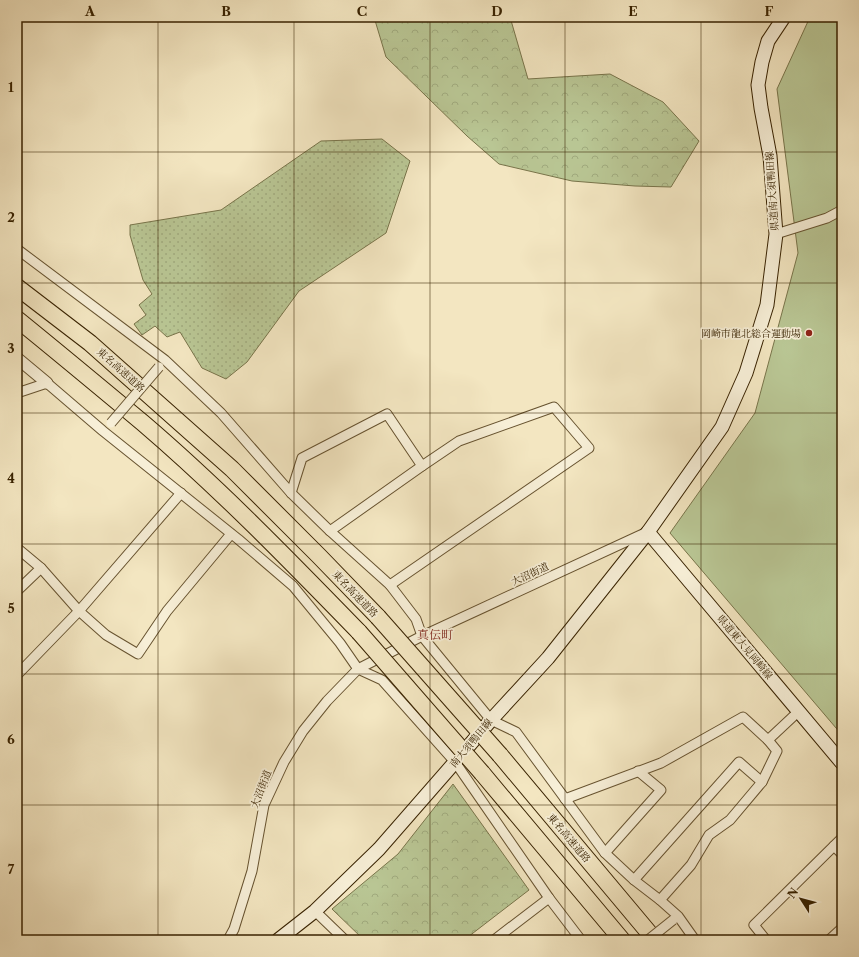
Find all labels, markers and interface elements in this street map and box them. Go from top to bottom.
text: A [84,3,96,19]
text: B [221,3,231,19]
text: C [357,3,367,19]
text: D [491,3,503,19]
text: E [628,3,638,19]
text: F [765,3,774,19]
text: 1 [8,79,14,95]
street label: 県道南大須鴨田線 [763,151,781,231]
text: 2 [7,209,15,225]
place label: 岡崎市龍北総合運動場 [701,327,801,340]
marker: 岡崎市龍北総合運動場 [804,328,814,338]
text: 3 [7,340,15,356]
street label: 東名高速道路 [94,345,148,395]
text: 4 [7,470,15,486]
street label: 大沼街道 [509,560,551,588]
street label: 東名高速道路 [329,568,381,620]
text: 5 [7,600,15,616]
street label: 県道東大見岡崎線 [714,612,776,682]
district label: 真伝町 [417,627,453,642]
street label: 南大須鴨田線 [447,716,495,770]
text: 6 [7,731,15,747]
street label: 大沼街道 [248,768,274,810]
street label: 東名高速道路 [545,811,593,865]
text: 7 [8,861,15,877]
north arrow [781,879,821,919]
text: N [784,885,802,901]

